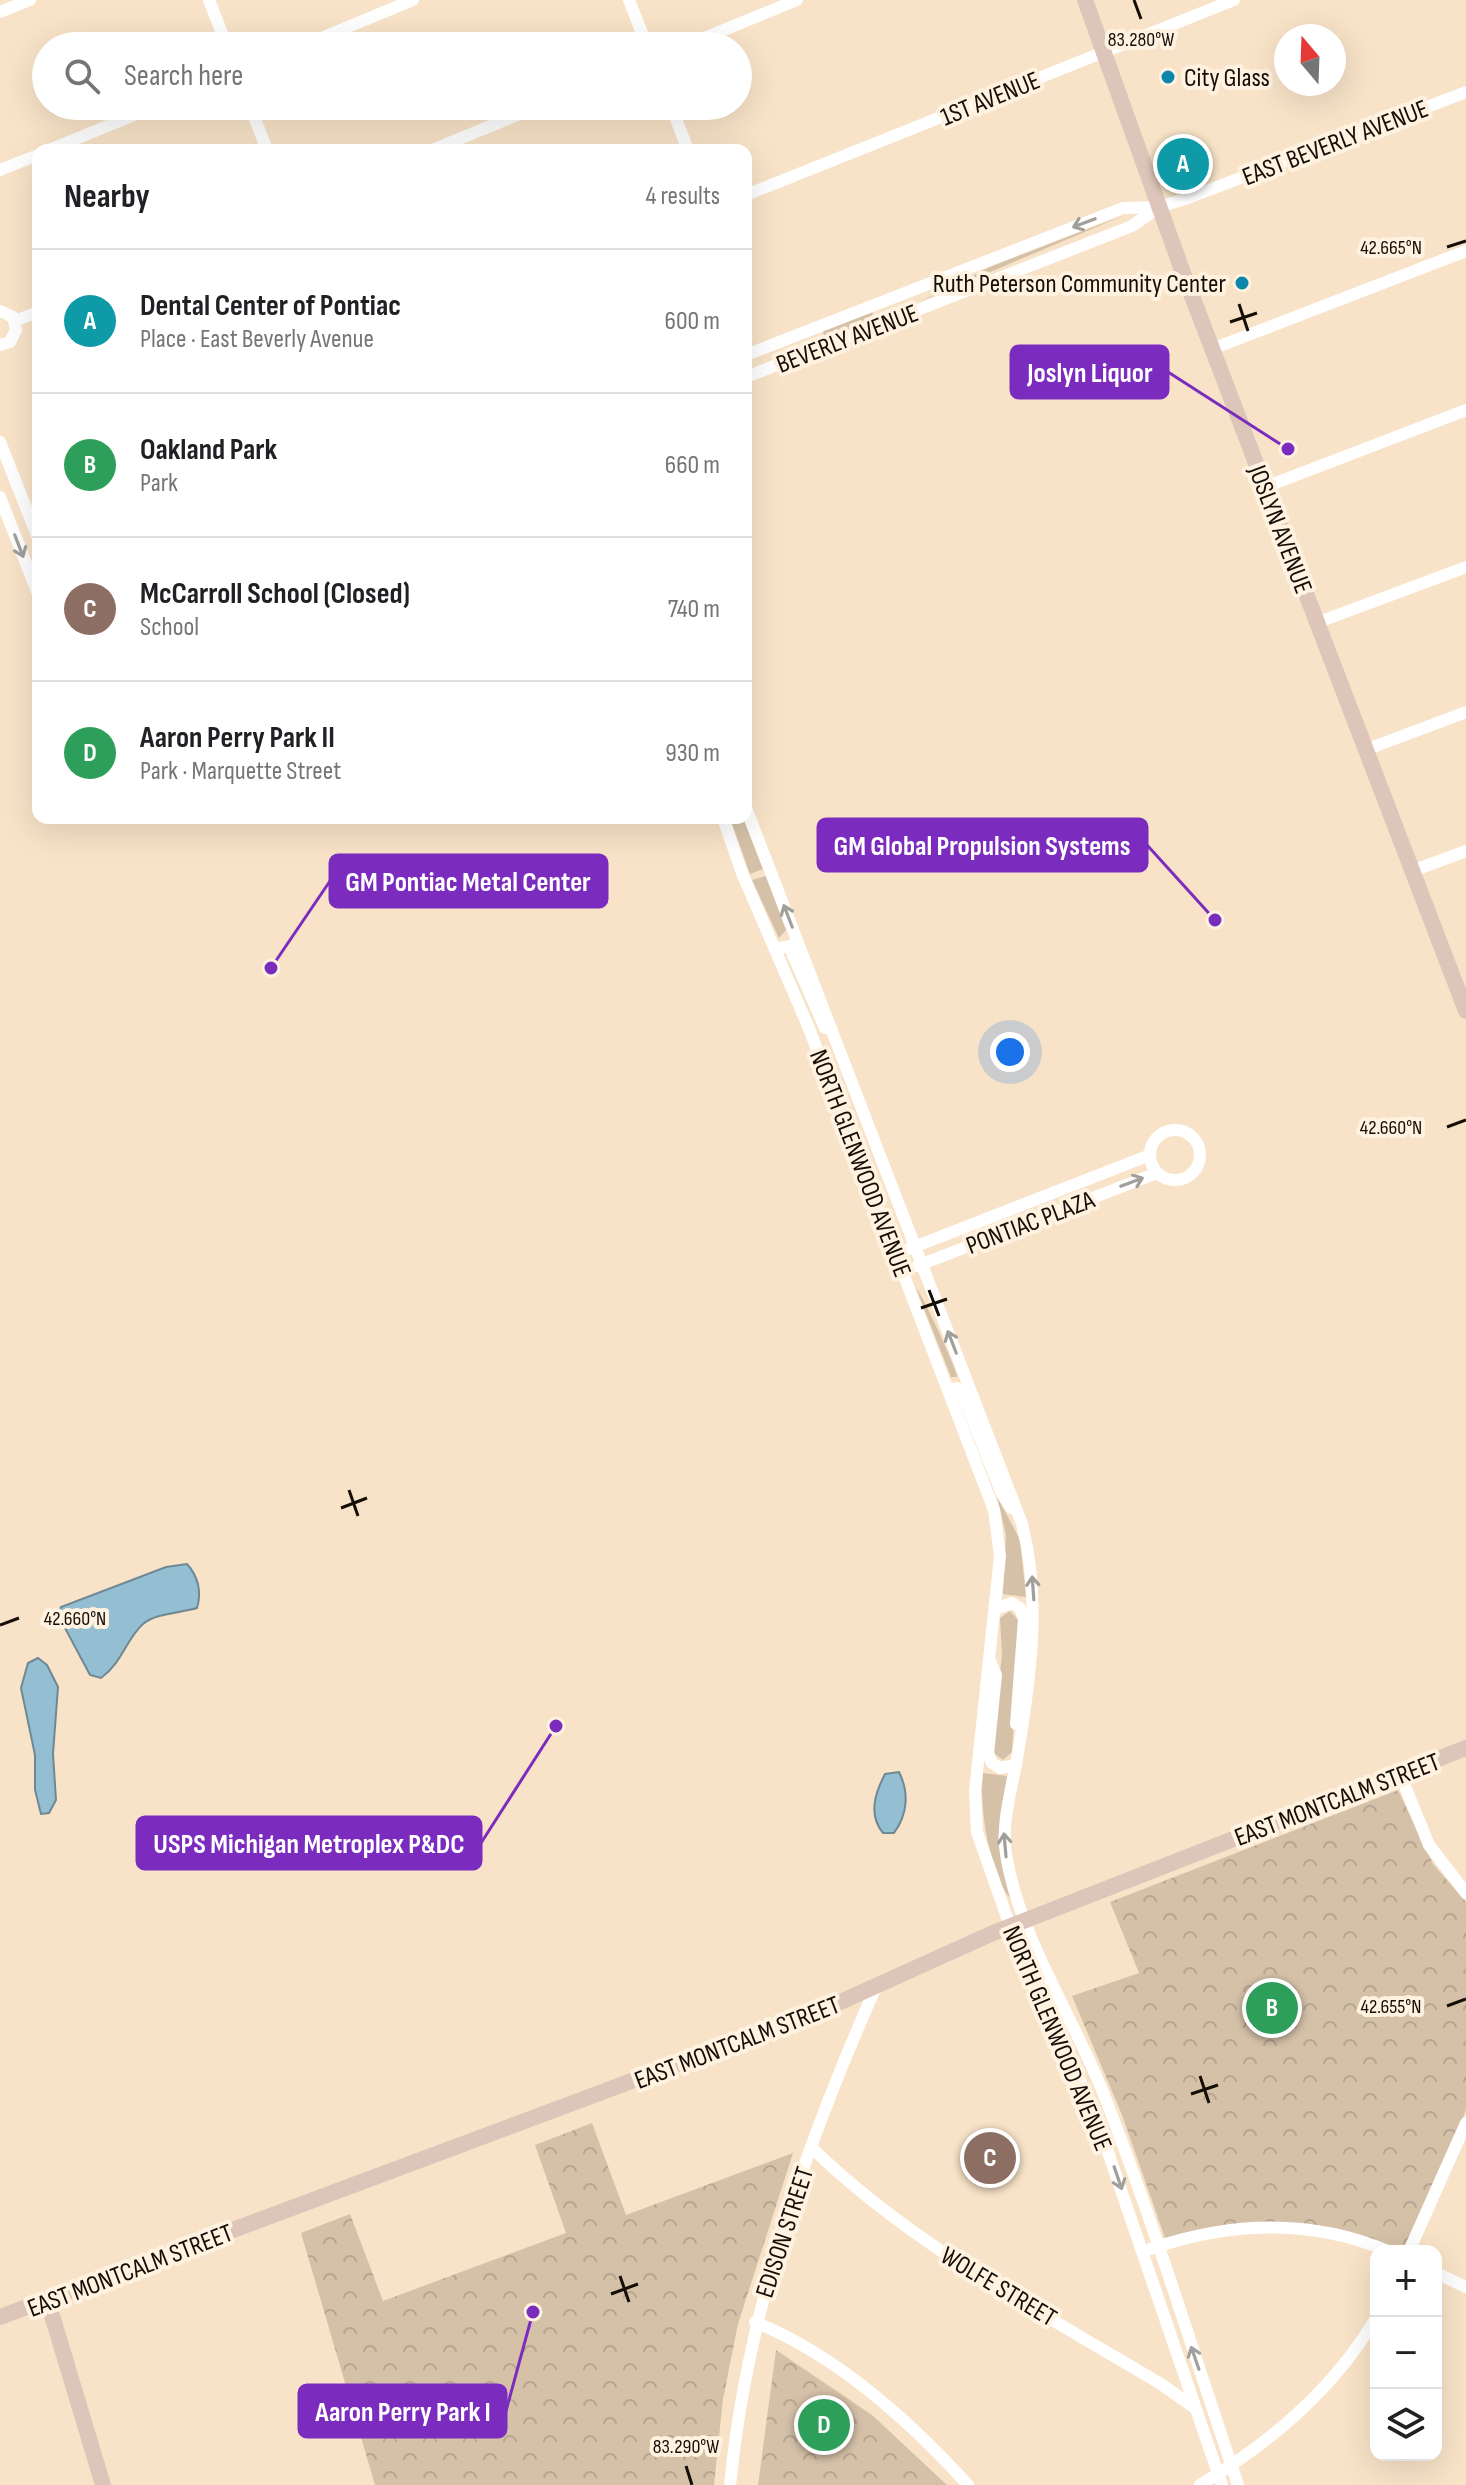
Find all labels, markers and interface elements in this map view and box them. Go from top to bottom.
north arrow [1274,24,1346,96]
text: 83.280°W [1108,28,1174,52]
search box [32,32,752,120]
icon: search [60,54,104,98]
text: Search here [124,58,243,94]
place label: City Glass [1184,63,1270,94]
street label: 1ST AVENUE [936,65,1045,133]
marker: City Glass [1159,68,1177,86]
street label: EAST BEVERLY AVENUE [1238,94,1433,193]
pin: A [1157,134,1209,194]
text: Nearby [64,176,150,217]
text: 4 results [645,181,720,212]
one-way arrow [1072,217,1097,231]
text: 42.665°N [1360,236,1422,260]
place label: Ruth Peterson Community Center [933,269,1227,300]
marker: Ruth Peterson Community Center [1233,274,1251,292]
text: Dental Center of Pontiac [140,288,401,324]
street label: BEVERLY AVENUE [772,298,923,381]
text: A [84,306,96,337]
text: 600 m [665,306,720,337]
text: Place · East Beverly Avenue [140,324,374,355]
callout: Joslyn Liquor [1011,346,1168,398]
text: Joslyn Liquor [1026,357,1153,390]
text: Oakland Park [140,432,277,468]
text: B [84,450,96,481]
text: 660 m [665,450,720,481]
street label: JOSLYN AVENUE [1241,460,1318,598]
text: Park [140,468,178,499]
one-way arrow [13,533,27,558]
text: McCarroll School (Closed) [140,576,410,612]
text: C [83,594,97,625]
text: 740 m [668,594,720,625]
text: School [140,612,199,643]
text: Aaron Perry Park II [140,720,335,756]
text: D [83,738,97,769]
text: 930 m [665,738,720,769]
text: Park · Marquette Street [140,756,341,787]
callout: GM Global Propulsion Systems [818,819,1147,871]
text: GM Global Propulsion Systems [834,830,1130,863]
callout: GM Pontiac Metal Center [330,855,607,907]
text: GM Pontiac Metal Center [345,866,591,899]
one-way arrow [780,904,794,929]
your location [990,1032,1030,1072]
street label: NORTH GLENWOOD AVENUE [802,1045,917,1282]
text: 42.660°N [1360,1116,1422,1140]
one-way arrow [1119,1174,1144,1188]
street label: PONTIAC PLAZA [962,1184,1100,1262]
one-way arrow [944,1330,958,1355]
one-way arrow [1025,1575,1040,1602]
text: 42.660°N [44,1607,106,1631]
street label: EAST MONTCALM STREET [1231,1747,1445,1854]
callout: USPS Michigan Metroplex P&DC [137,1817,481,1869]
text: USPS Michigan Metroplex P&DC [153,1828,465,1861]
one-way arrow [997,1832,1012,1859]
street label: NORTH GLENWOOD AVENUE [995,1922,1118,2156]
pin: B [1246,1978,1298,2038]
street label: EAST MONTCALM STREET [631,1990,845,2097]
text: 42.655°N [1361,1995,1421,2019]
pin: C [964,2128,1016,2188]
street label: EDISON STREET [750,2163,821,2302]
one-way arrow [1111,2165,1126,2190]
street label: EAST MONTCALM STREET [24,2218,238,2325]
street label: WOLFE STREET [935,2241,1062,2334]
map controls [1370,2245,1442,2461]
button: + [1370,2245,1442,2317]
button: − [1370,2317,1442,2389]
one-way arrow [1187,2346,1202,2371]
callout: Aaron Perry Park I [299,2385,506,2437]
button: layers [1370,2389,1442,2461]
pin: D [798,2395,850,2455]
text: Aaron Perry Park I [314,2396,491,2429]
text: 83.290°W [653,2435,719,2459]

